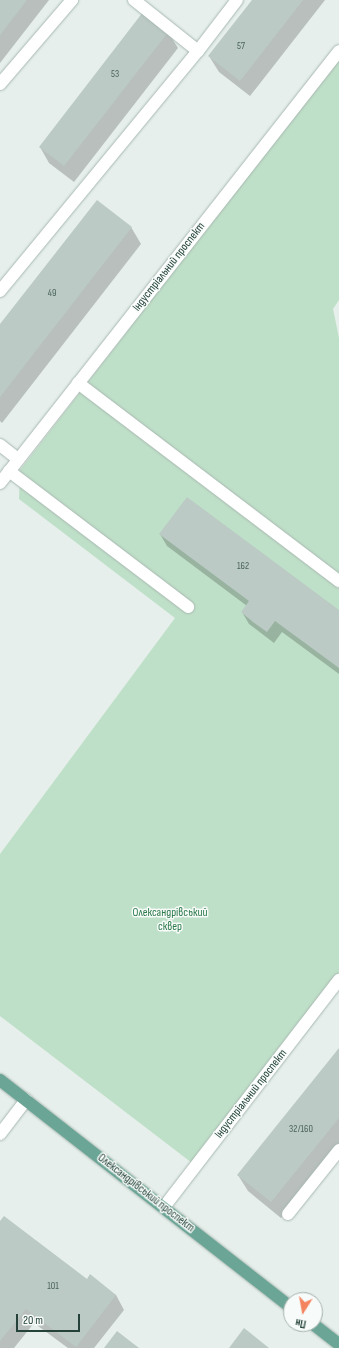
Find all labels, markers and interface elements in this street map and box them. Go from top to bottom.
house number: 57 [237,41,245,53]
house number: 53 [111,69,119,81]
street label: Індустріальний проспект [130,220,208,314]
house number: 49 [48,288,56,300]
house number: 162 [237,561,249,573]
park label: Олександрівський сквер [133,906,207,934]
street label: Індустріальний проспект [212,1047,290,1141]
house number: 32/160 [289,1124,313,1136]
street label: Олександрівський проспект [95,1151,197,1235]
house number: 101 [47,1281,59,1293]
north arrow [283,1292,323,1332]
scale bar [18,1306,82,1332]
text: 20 m [23,1313,43,1328]
text: Пн [294,1316,307,1331]

